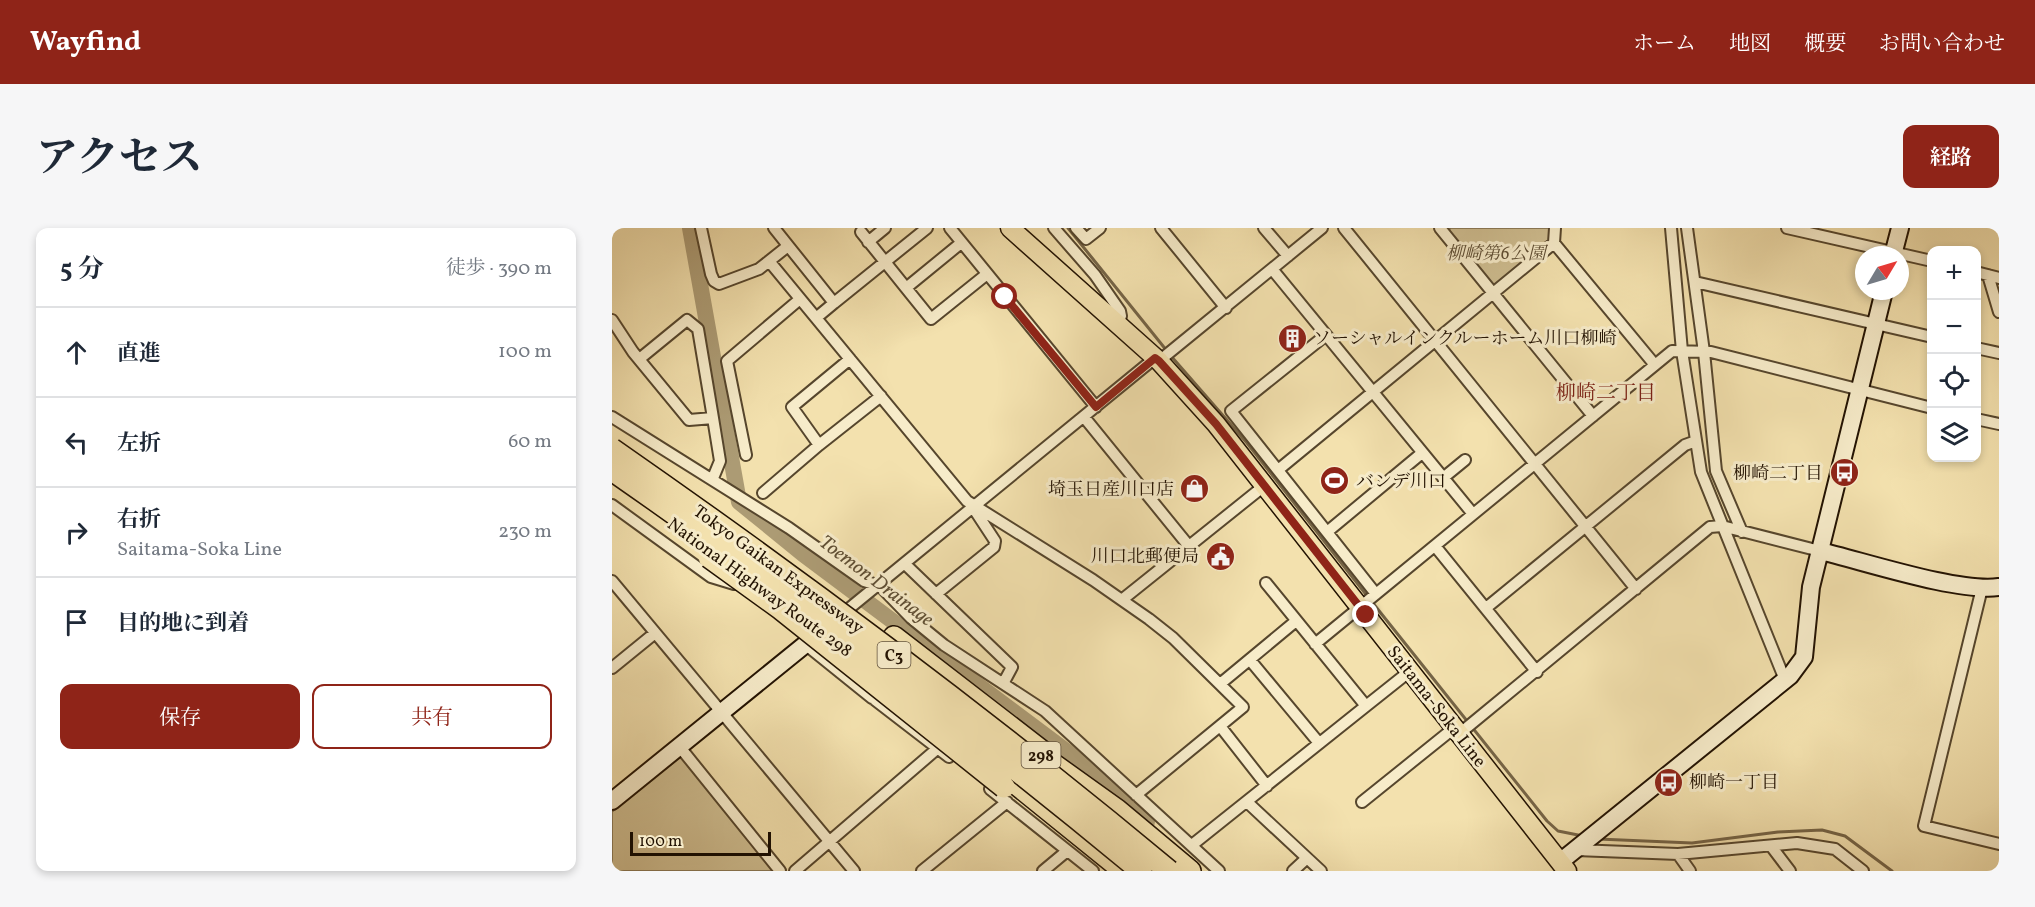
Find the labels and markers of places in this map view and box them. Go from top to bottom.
building icon: ソーシャルインクルーホーム川口柳崎 [1276,322,1308,354]
place label: ソーシャルインクルーホーム川口柳崎 [1313,327,1616,352]
bus stop icon: 柳崎二丁目 [1828,457,1860,489]
place label: 柳崎二丁目 [1733,462,1823,487]
sports icon: バンデ川口 [1319,465,1351,497]
place label: バンデ川口 [1356,470,1446,495]
shop icon: 埼玉日産川口店 [1179,473,1211,505]
place label: 埼玉日産川口店 [1048,478,1174,503]
public building icon: 川口北郵便局 [1204,540,1236,572]
place label: 川口北郵便局 [1091,545,1199,570]
bus stop icon: 柳崎一丁目 [1652,766,1684,798]
place label: 柳崎一丁目 [1689,771,1779,796]

